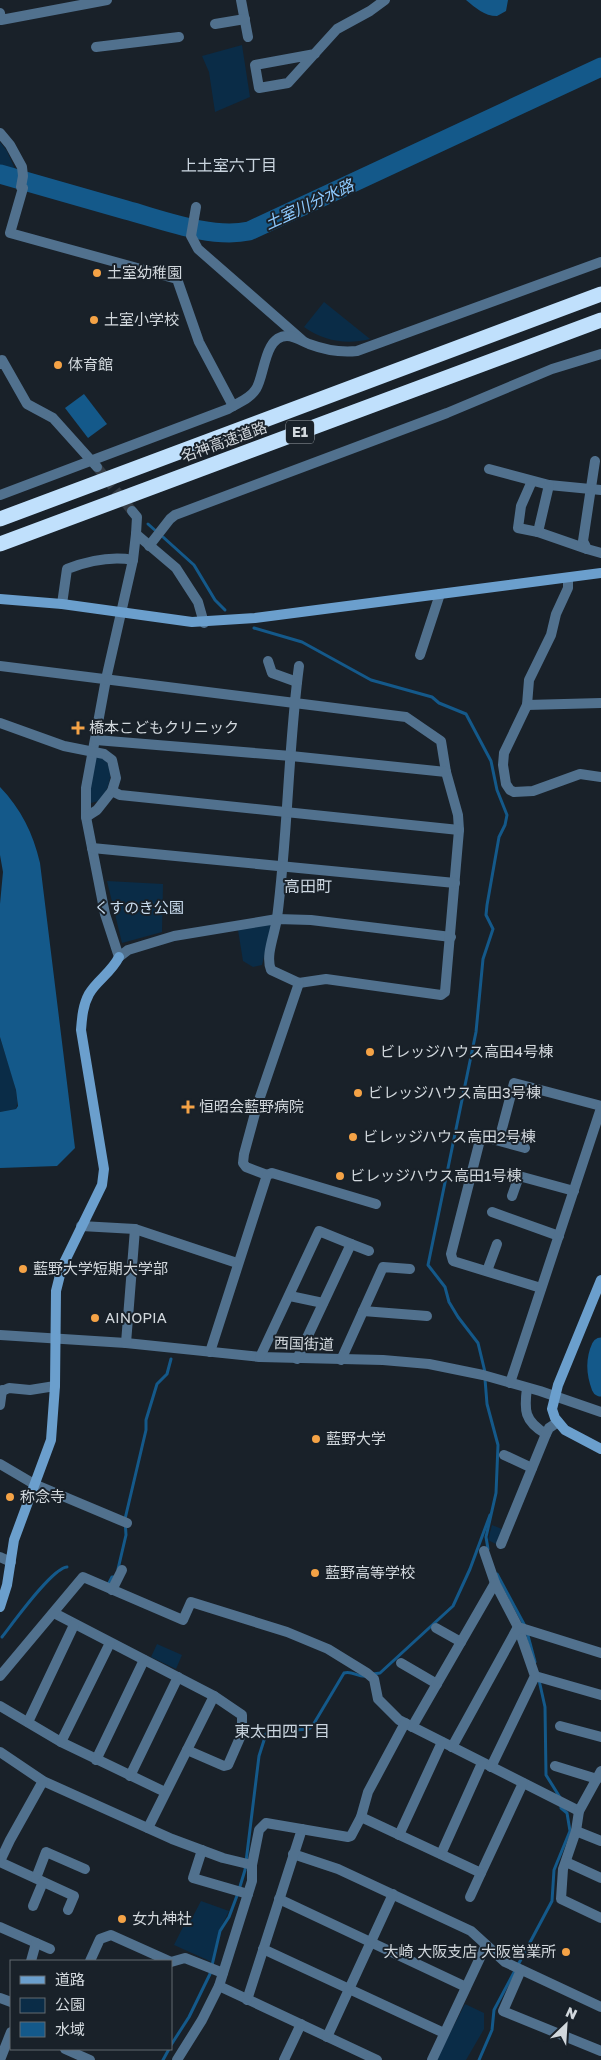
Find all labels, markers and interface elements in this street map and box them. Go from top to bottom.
district label: 上土室六丁目 [181,155,277,175]
water label: 土室川分水路 [261,174,359,233]
place label: 土室幼稚園 [107,263,182,281]
marker: 土室幼稚園 [91,267,103,279]
place label: 土室小学校 [104,310,179,328]
marker: 土室小学校 [88,314,100,326]
place label: 体育館 [68,355,113,373]
marker: 体育館 [52,359,64,371]
street label: 名神高速道路 [178,417,269,465]
road number: E1 [286,421,314,444]
place label: 橋本こどもクリニック [89,718,239,736]
marker: 橋本こどもクリニック [71,721,85,735]
district label: 高田町 [284,876,332,896]
park label: くすのき公園 [94,898,184,916]
place label: ビレッジハウス高田4号棟 [380,1042,553,1060]
marker: ビレッジハウス高田4号棟 [364,1046,376,1058]
place label: ビレッジハウス高田3号棟 [368,1083,541,1101]
marker: ビレッジハウス高田3号棟 [352,1087,364,1099]
place label: 恒昭会藍野病院 [199,1097,304,1115]
marker: 恒昭会藍野病院 [181,1100,195,1114]
place label: ビレッジハウス高田2号棟 [363,1127,536,1145]
marker: ビレッジハウス高田2号棟 [347,1131,359,1143]
place label: ビレッジハウス高田1号棟 [350,1166,521,1184]
marker: ビレッジハウス高田1号棟 [334,1170,346,1182]
place label: 藍野大学短期大学部 [33,1259,168,1277]
marker: 藍野大学短期大学部 [17,1263,29,1275]
place label: AINOPIA [105,1308,167,1326]
marker: AINOPIA [89,1312,101,1324]
street label: 西国街道 [274,1333,334,1353]
place label: 藍野大学 [326,1429,386,1447]
marker: 藍野大学 [310,1433,322,1445]
place label: 称念寺 [20,1487,65,1505]
marker: 称念寺 [4,1491,16,1503]
place label: 藍野高等学校 [325,1563,415,1581]
marker: 藍野高等学校 [309,1567,321,1579]
district label: 東太田四丁目 [234,1721,330,1741]
place label: 女九神社 [132,1909,192,1927]
marker: 女九神社 [116,1913,128,1925]
place label: 大崎 大阪支店 大阪営業所 [383,1942,556,1960]
marker: 大崎 大阪支店 大阪営業所 [560,1946,572,1958]
legend [10,1960,172,2050]
text: 道路 [55,1970,85,1988]
text: 公園 [55,1995,85,2013]
north arrow [541,2000,591,2050]
text: N [563,2003,580,2023]
text: 水域 [55,2020,85,2038]

